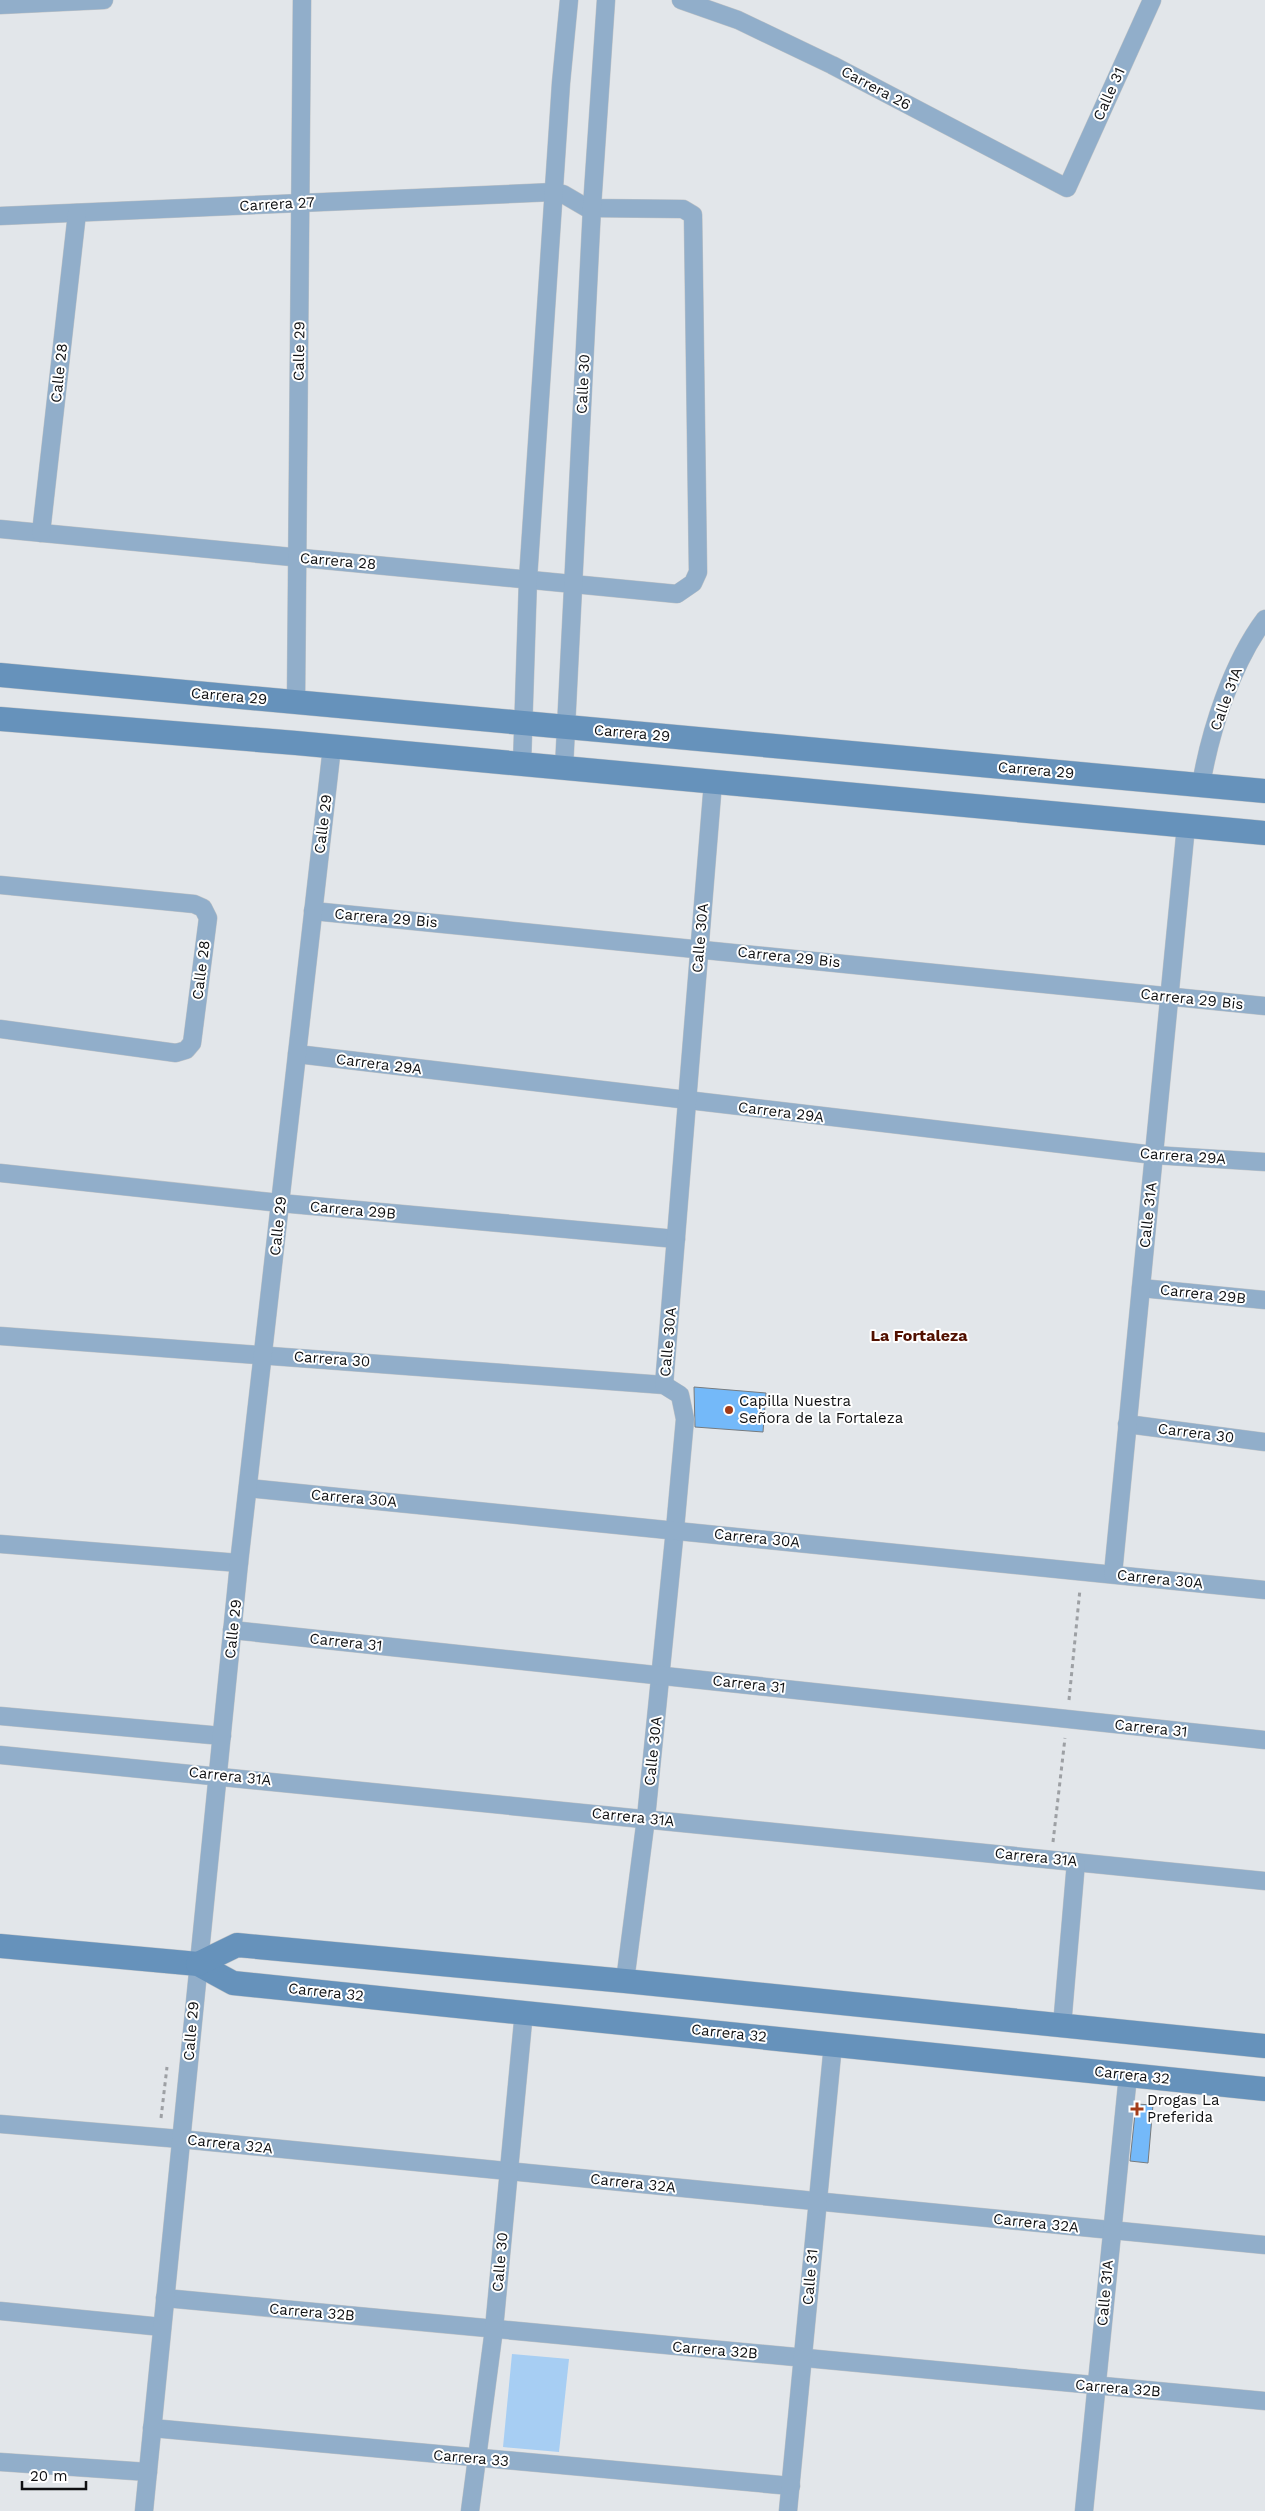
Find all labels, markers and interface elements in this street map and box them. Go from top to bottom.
street label: Carrera 26 [838,62,914,114]
street label: Calle 31 [1089,65,1129,123]
street label: Carrera 27 [239,193,315,215]
street label: Calle 29 [289,321,309,381]
street label: Calle 28 [47,342,71,404]
street label: Calle 30 [572,354,594,414]
street label: Carrera 28 [299,549,377,573]
street label: Calle 31A [1206,665,1246,733]
street label: Carrera 29 [190,684,268,708]
street label: Carrera 29 [593,721,671,745]
street label: Carrera 29 [997,758,1075,782]
street label: Calle 29 [310,793,336,855]
street label: Calle 30A [688,902,712,974]
street label: Carrera 29 Bis [334,905,438,931]
street label: Calle 28 [188,939,214,1001]
street label: Carrera 29 Bis [737,943,841,971]
street label: Carrera 29 Bis [1140,985,1244,1013]
street label: Carrera 29A [335,1050,423,1078]
street label: Carrera 29A [737,1098,825,1126]
street label: Carrera 29A [1139,1144,1227,1168]
street label: Calle 31A [1136,1181,1160,1249]
street label: Calle 29 [266,1195,290,1257]
street label: Carrera 29B [309,1197,397,1223]
street label: Carrera 29B [1159,1281,1247,1307]
street label: Calle 30A [656,1306,680,1378]
district label: La Fortaleza [870,1326,968,1345]
street label: Carrera 30 [293,1347,371,1371]
place label: Capilla Nuestra Señora de la Fortaleza [739,1392,904,1427]
marker: Capilla Nuestra Señora de la Fortaleza [723,1404,735,1416]
street label: Carrera 30 [1157,1419,1235,1447]
street label: Carrera 30A [310,1485,398,1511]
street label: Carrera 30A [713,1525,801,1551]
street label: Carrera 30A [1116,1566,1204,1592]
street label: Calle 29 [221,1598,245,1660]
street label: Carrera 31 [309,1629,383,1655]
street label: Carrera 31 [712,1671,786,1697]
street label: Calle 30A [640,1715,666,1787]
street label: Carrera 31 [1114,1715,1188,1741]
street label: Carrera 31A [188,1763,272,1789]
street label: Carrera 31A [591,1804,675,1830]
street label: Carrera 31A [994,1844,1078,1870]
street label: Carrera 32 [287,1979,365,2005]
street label: Calle 29 [179,2000,203,2062]
street label: Carrera 32 [690,2020,768,2046]
street label: Carrera 32 [1093,2062,1171,2088]
place label: Drogas La Preferida [1147,2091,1220,2126]
marker: Drogas La Preferida [1131,2103,1143,2115]
street label: Carrera 32A [186,2131,274,2157]
street label: Carrera 32A [589,2170,677,2196]
street label: Carrera 32A [992,2210,1080,2236]
street label: Calle 30 [488,2231,512,2293]
street label: Calle 31 [799,2248,821,2306]
street label: Calle 31A [1093,2259,1117,2327]
street label: Carrera 32B [268,2299,356,2325]
street label: Carrera 32B [671,2337,759,2363]
street label: Carrera 32B [1074,2375,1162,2401]
street label: Carrera 33 [432,2446,510,2470]
scale bar [22,2458,86,2490]
text: 20 m [30,2467,68,2485]

